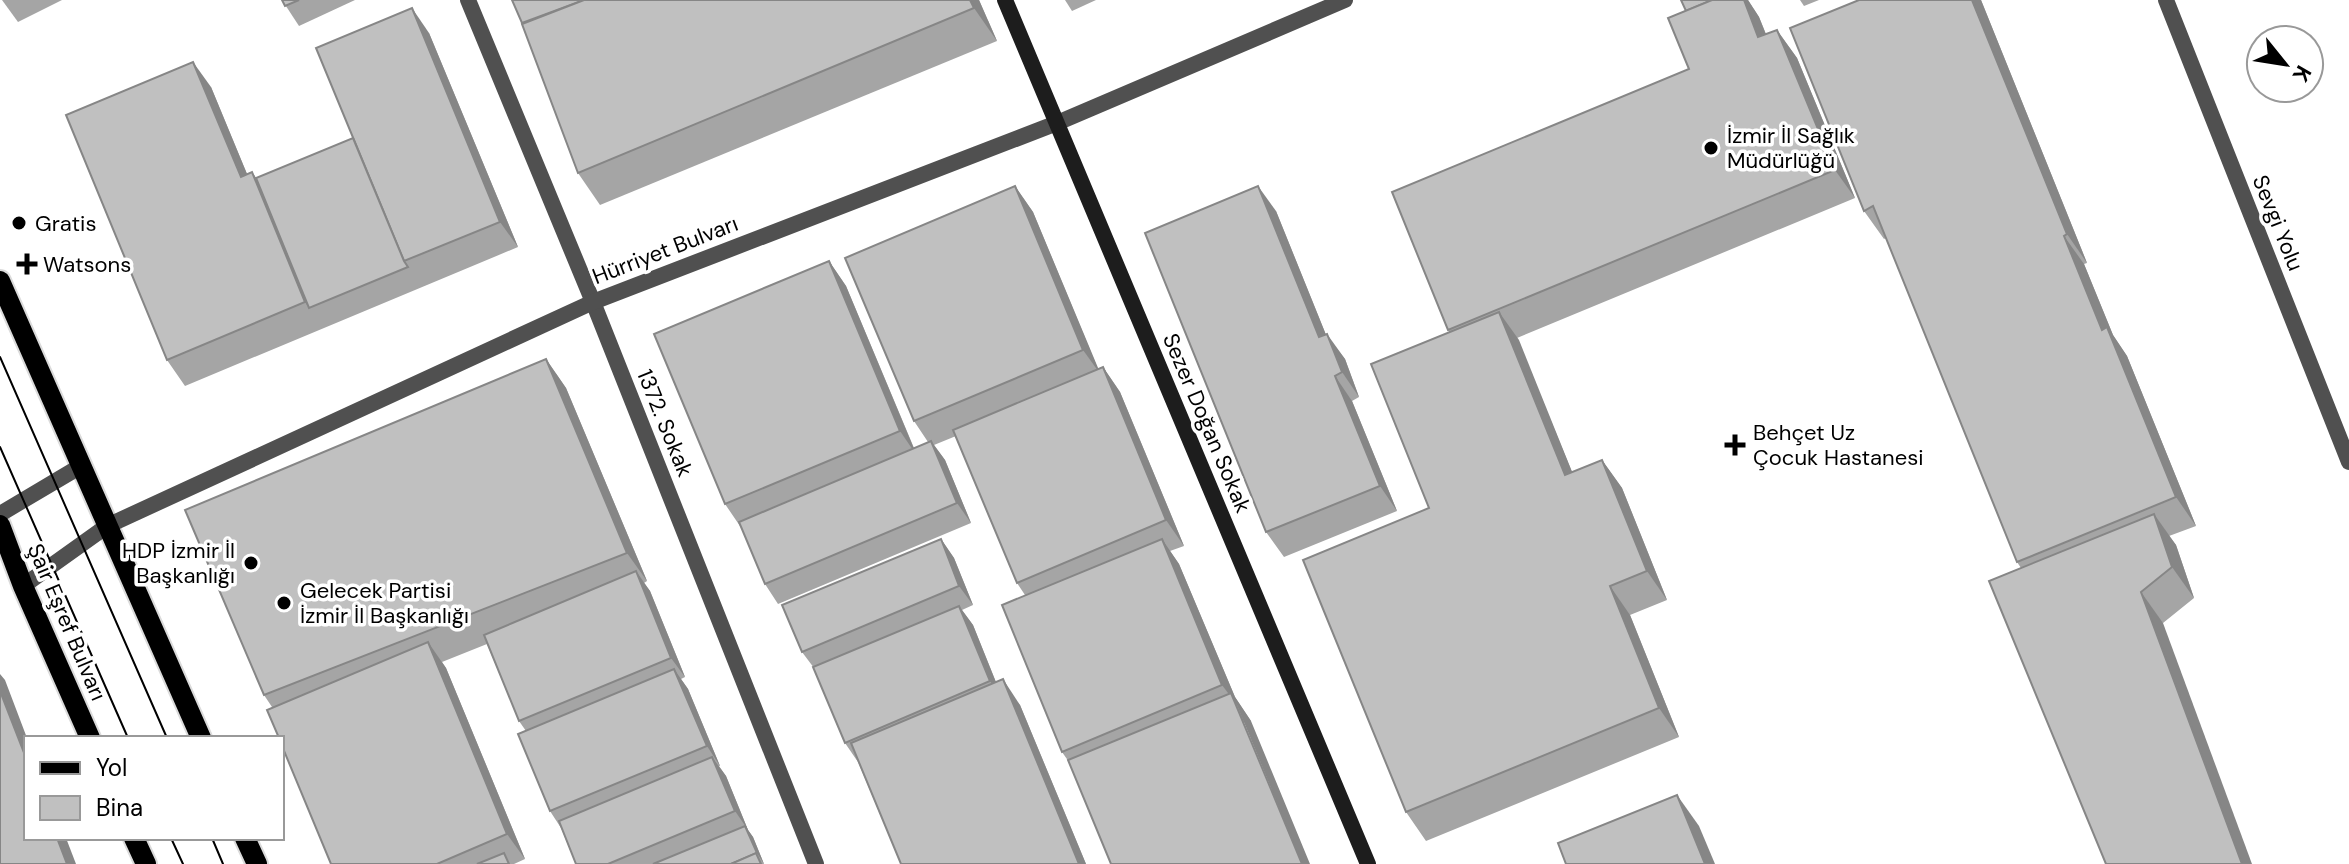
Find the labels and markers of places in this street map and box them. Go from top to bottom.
place label: İzmir İl Sağlık Müdürlüğü [1727,121,1855,175]
marker: İzmir İl Sağlık Müdürlüğü [1702,139,1720,157]
place label: Gratis [35,209,96,238]
marker: Gratis [10,214,28,232]
place label: Watsons [43,250,131,279]
marker: Watsons [18,255,36,273]
place label: Behçet Uz Çocuk Hastanesi [1753,418,1924,472]
marker: Behçet Uz Çocuk Hastanesi [1724,434,1746,456]
place label: HDP İzmir İl Başkanlığı [122,536,235,590]
marker: HDP İzmir İl Başkanlığı [242,554,260,572]
place label: Gelecek Partisi İzmir İl Başkanlığı [300,576,469,630]
marker: Gelecek Partisi İzmir İl Başkanlığı [275,594,293,612]

